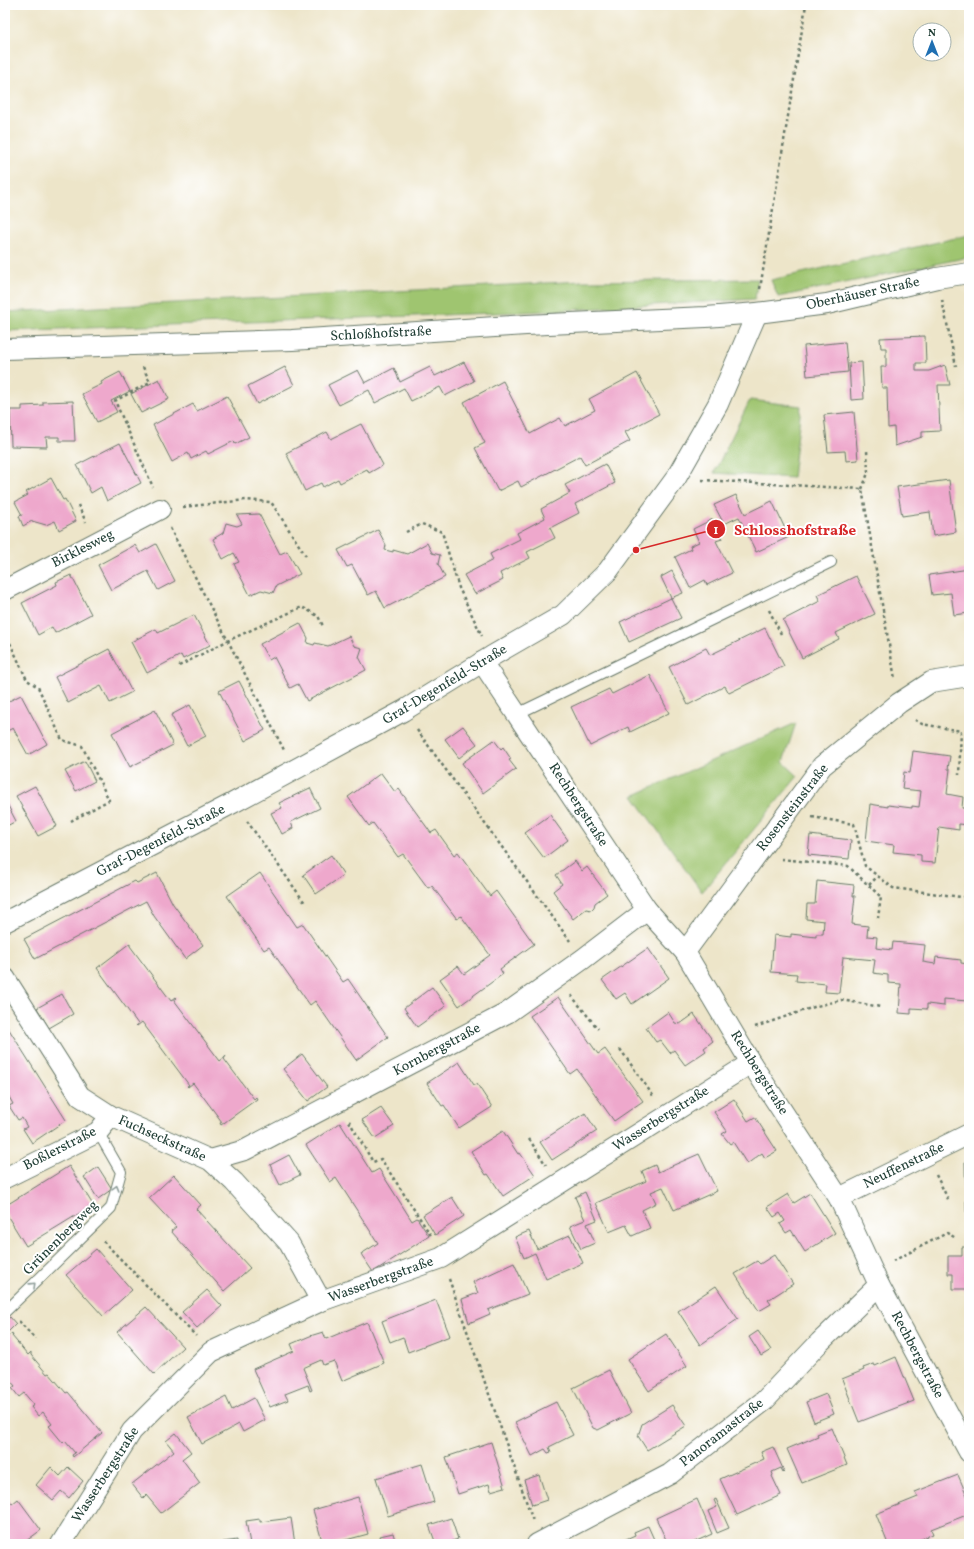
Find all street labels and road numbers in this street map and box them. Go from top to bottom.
street label: Oberhäuser Straße [805,273,922,315]
street label: Schloßhofstraße [330,322,432,346]
street label: Birklesweg [49,525,117,573]
street label: Graf-Degenfeld-Straße [379,640,511,730]
street label: Rechbergstraße [544,759,612,851]
street label: Rosensteinstraße [753,760,833,856]
street label: Graf-Degenfeld-Straße [93,800,229,882]
street label: Kornbergstraße [390,1019,484,1081]
street label: Rechbergstraße [725,1027,793,1119]
street label: Wasserbergstraße [609,1081,713,1156]
street label: Fuchseckstraße [115,1111,209,1167]
street label: Boßlerstraße [20,1122,100,1176]
street label: Neuffenstraße [860,1138,948,1194]
street label: Grünenbergweg [19,1196,103,1280]
street label: Wasserbergstraße [326,1252,437,1308]
street label: Rechbergstraße [886,1308,948,1402]
street label: Panoramastraße [676,1394,768,1472]
street label: Wasserbergstraße [68,1423,144,1527]

